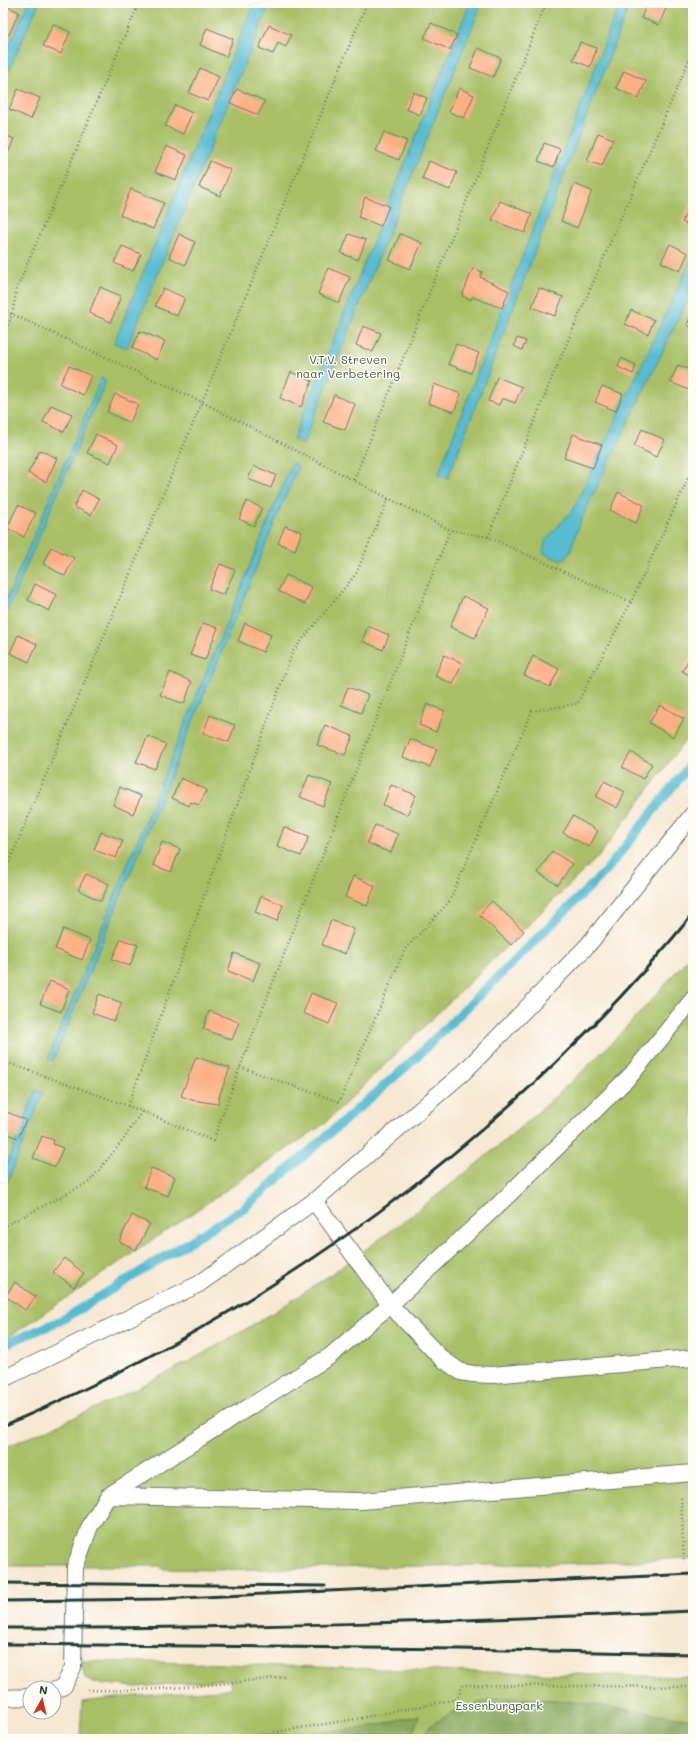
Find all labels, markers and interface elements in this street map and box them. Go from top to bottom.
park label: V.T.V. Streven naar Verbetering [296,351,400,381]
north arrow [22,1680,62,1720]
text: N [38,1682,49,1698]
park label: Essenburgpark [455,1697,543,1713]

